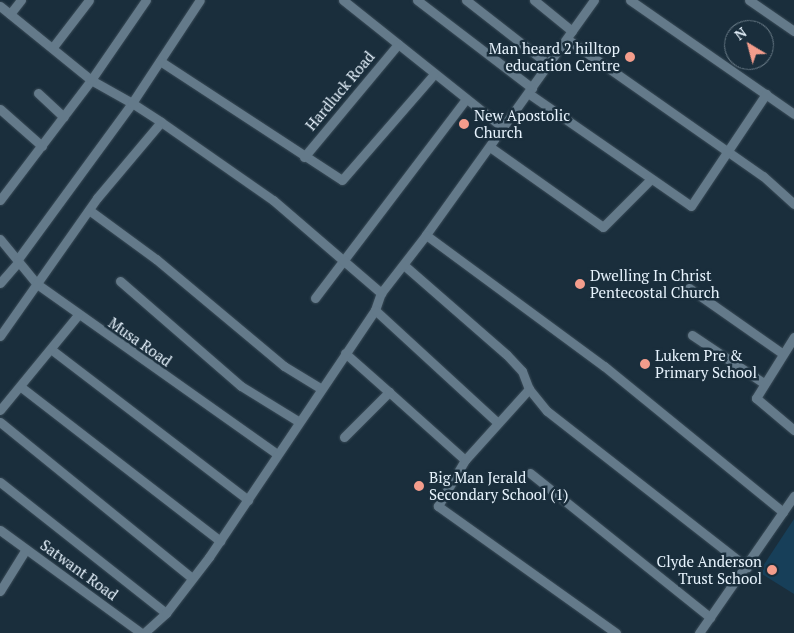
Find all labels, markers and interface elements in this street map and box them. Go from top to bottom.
north arrow [724,20,774,70]
text: N [730,23,750,44]
place label: Man heard 2 hilltop education Centre [489,39,620,74]
street label: Hardluck Road [302,48,378,134]
marker: Man heard 2 hilltop education Centre [624,51,636,63]
place label: New Apostolic Church [474,106,570,141]
marker: New Apostolic Church [458,118,470,130]
place label: Dwelling In Christ Pentecostal Church [590,266,719,301]
marker: Dwelling In Christ Pentecostal Church [574,278,586,290]
street label: Musa Road [105,314,175,370]
place label: Lukem Pre & Primary School [655,346,757,381]
marker: Lukem Pre & Primary School [639,358,651,370]
place label: Big Man Jerald Secondary School (1) [429,468,569,503]
marker: Big Man Jerald Secondary School (1) [413,480,425,492]
street label: Satwant Road [37,536,121,604]
place label: Clyde Anderson Trust School [656,552,762,587]
marker: Clyde Anderson Trust School [766,564,778,576]

